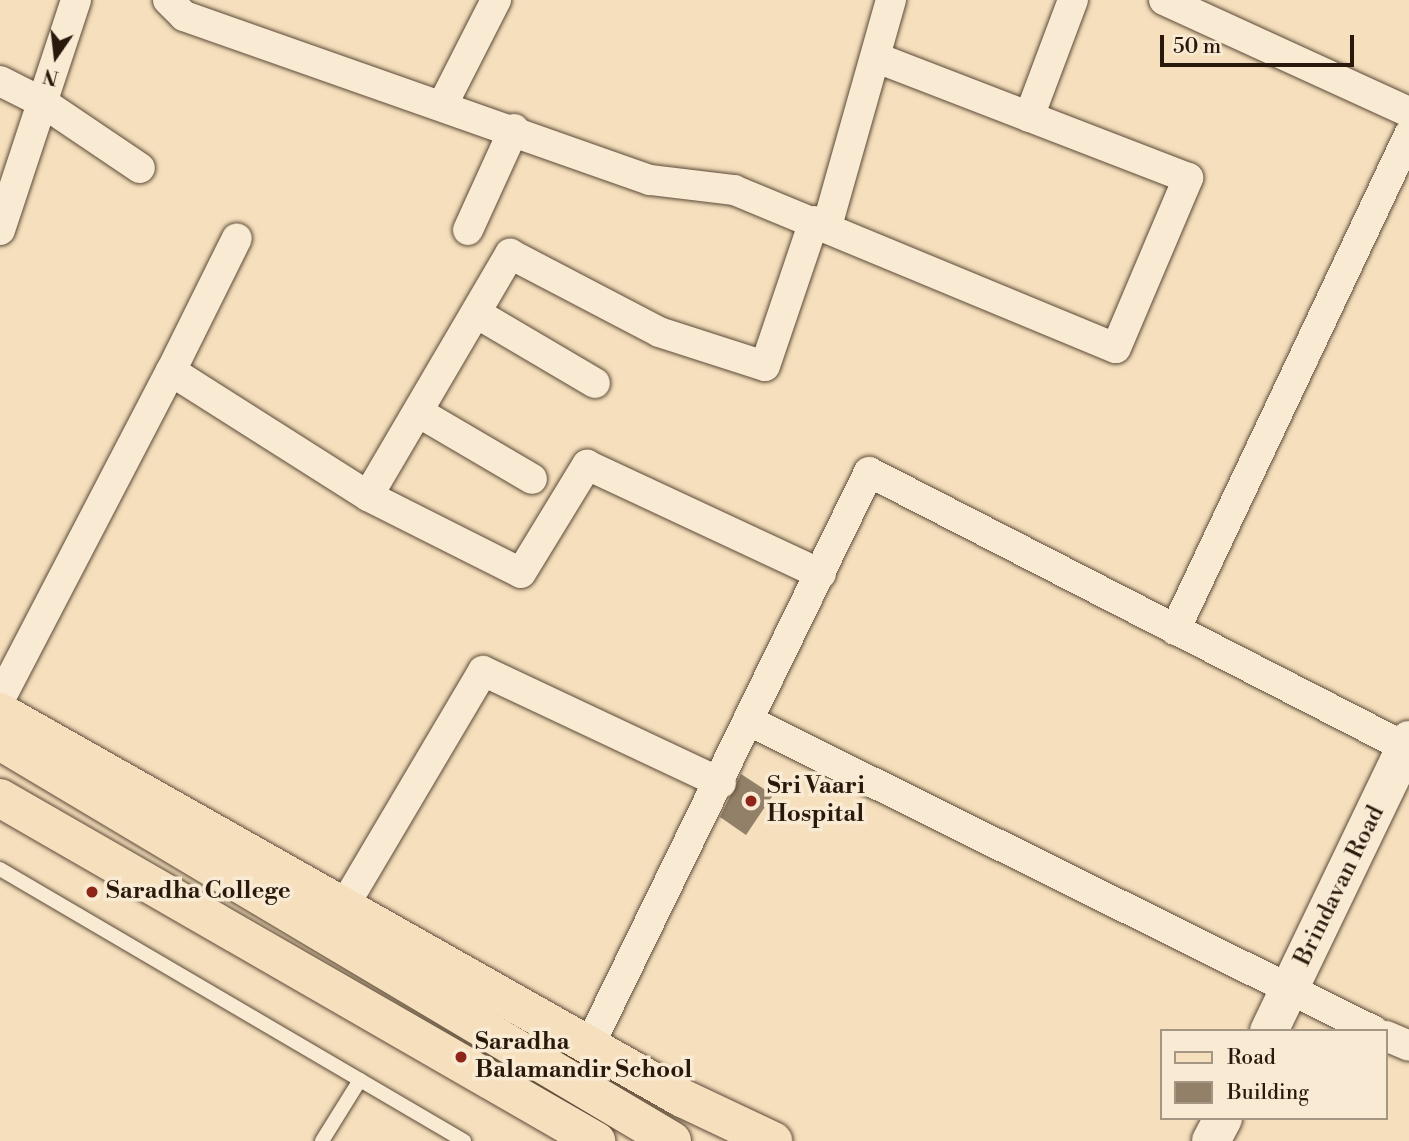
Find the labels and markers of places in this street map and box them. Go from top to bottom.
place label: Sri Vaari Hospital [767,773,865,829]
marker: Sri Vaari Hospital [741,791,761,811]
place label: Saradha College [106,878,291,906]
marker: Saradha College [84,884,100,900]
place label: Saradha Balamandir School [475,1029,692,1085]
marker: Saradha Balamandir School [453,1049,469,1065]

